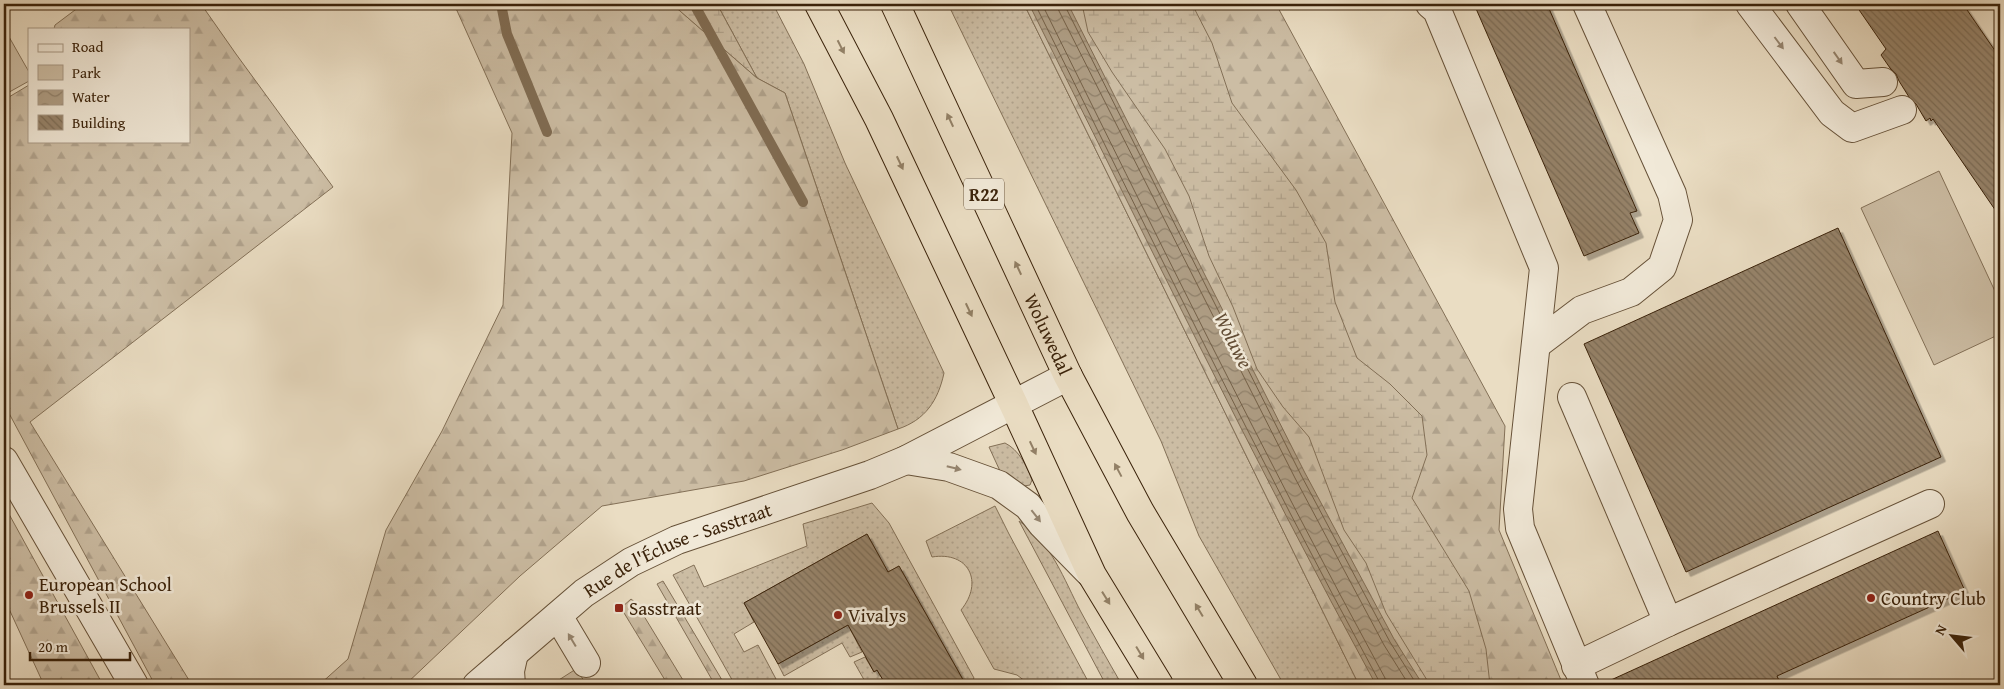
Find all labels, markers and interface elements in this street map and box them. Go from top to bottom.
legend [28,28,190,142]
text: Road [72,36,103,57]
one-way arrow [1774,36,1784,50]
one-way arrow [837,40,846,54]
one-way arrow [1833,51,1843,65]
text: Park [72,62,101,83]
text: Water [72,86,110,107]
text: Building [72,112,126,133]
one-way arrow [945,113,954,128]
one-way arrow [896,156,904,170]
road number: R22 [964,178,1004,210]
one-way arrow [1014,261,1022,275]
street label: Woluwedal [1017,289,1080,380]
one-way arrow [965,303,973,317]
water label: Woluwe [1208,307,1260,373]
one-way arrow [1029,440,1038,455]
one-way arrow [1114,462,1122,477]
one-way arrow [946,464,961,472]
street label: Rue de l'Écluse - Sasstraat [577,495,776,604]
one-way arrow [1031,509,1041,523]
place label: European School Brussels II [39,570,172,620]
place label: Country Club [1881,584,1986,612]
marker: European School Brussels II [23,589,35,601]
one-way arrow [1102,592,1111,605]
marker: Country Club [1865,592,1877,604]
place label: Sasstraat [629,594,702,622]
place label: Vivalys [848,601,906,629]
marker: Sasstraat [613,602,625,614]
one-way arrow [1195,604,1204,617]
marker: Vivalys [832,609,844,621]
north arrow [1926,612,1976,662]
text: N [1929,621,1952,639]
scale bar [30,629,130,661]
one-way arrow [567,633,576,646]
text: 20 m [38,636,69,657]
one-way arrow [1136,647,1145,660]

